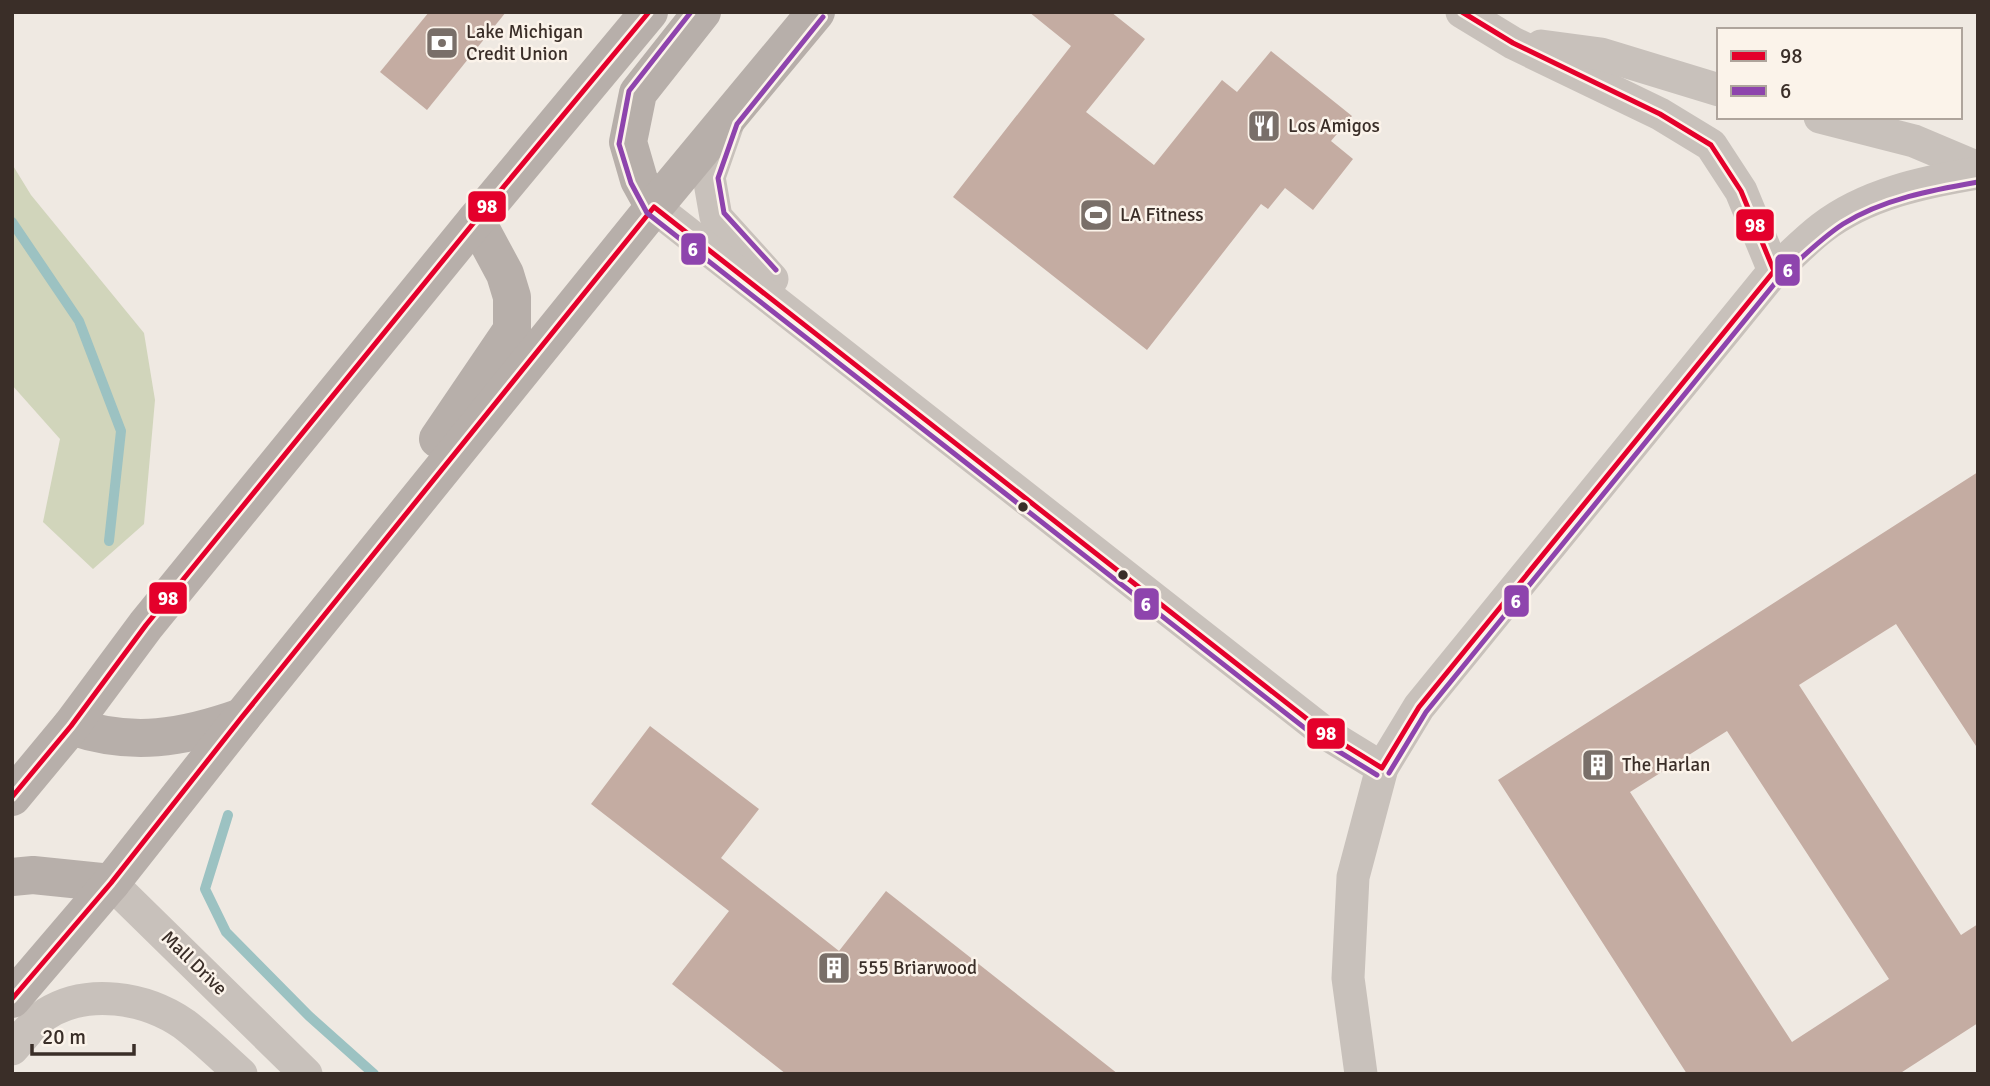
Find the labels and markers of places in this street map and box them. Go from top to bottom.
place label: Lake Michigan Credit Union [466,20,583,66]
bank icon: Lake Michigan Credit Union [423,24,461,62]
restaurant icon: Los Amigos [1245,107,1283,145]
place label: Los Amigos [1288,114,1380,138]
sports icon: LA Fitness [1077,196,1115,234]
place label: LA Fitness [1120,203,1204,227]
unlabelled marker [1016,500,1030,514]
unlabelled marker [1116,568,1130,582]
building icon: The Harlan [1579,746,1617,784]
place label: The Harlan [1622,753,1710,777]
building icon: 555 Briarwood [815,949,853,987]
place label: 555 Briarwood [858,956,977,980]

